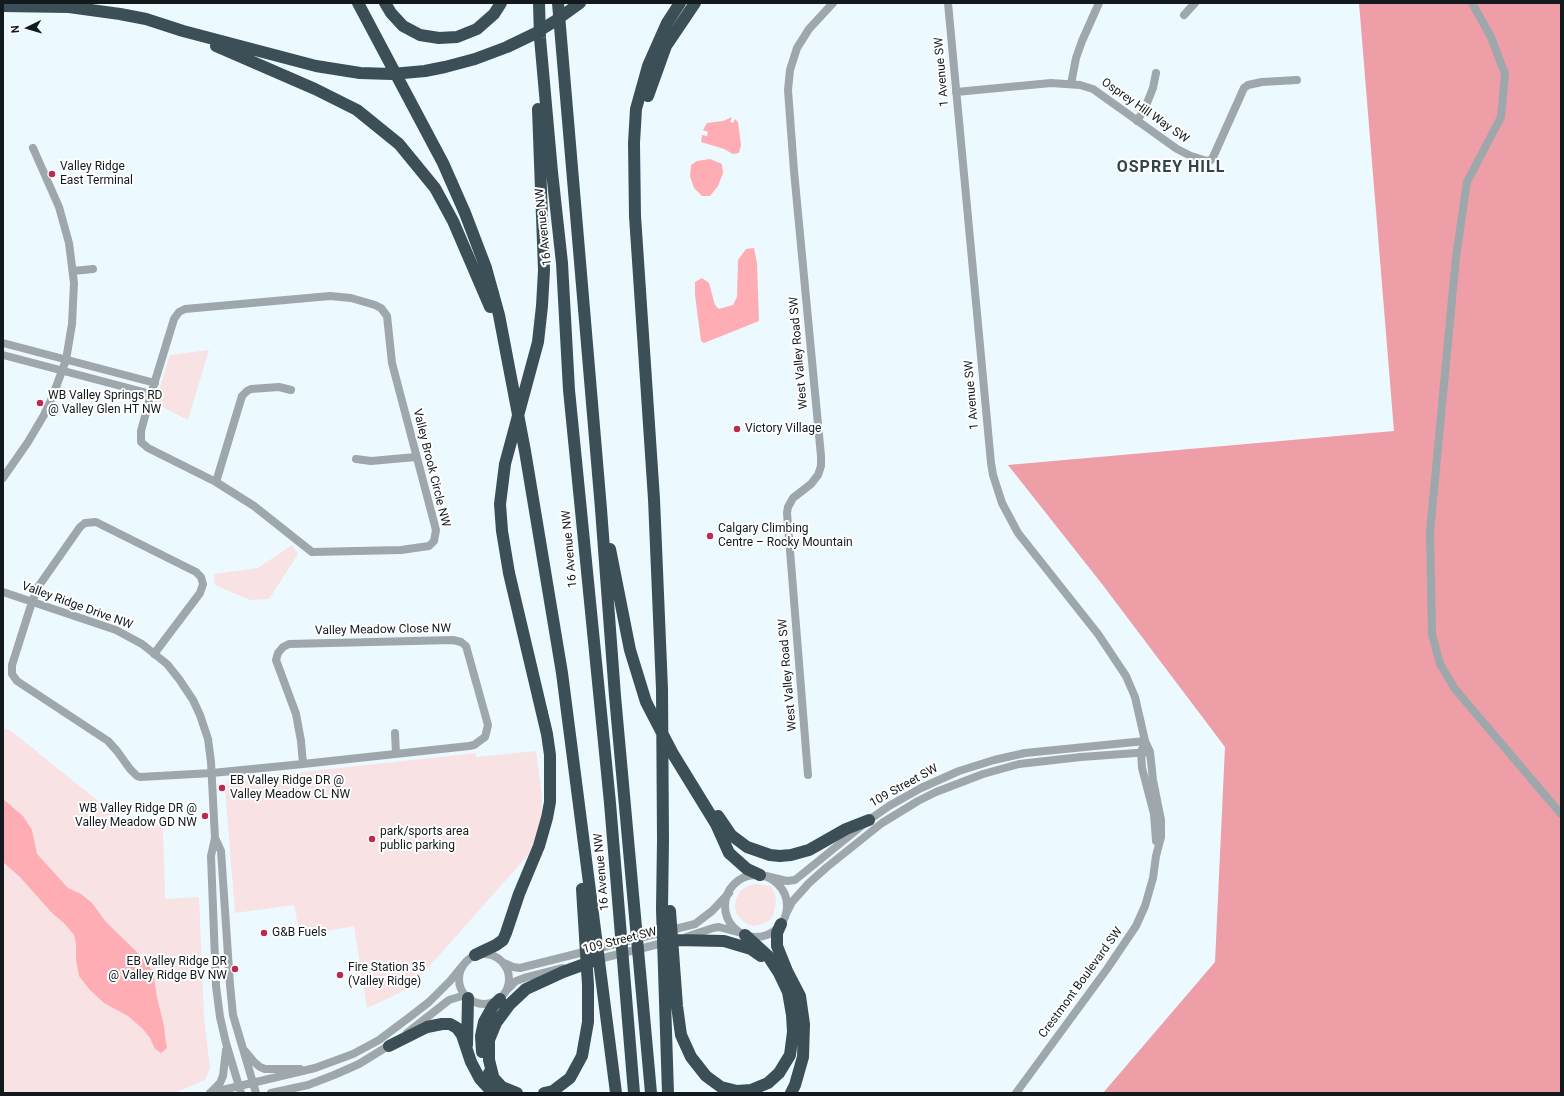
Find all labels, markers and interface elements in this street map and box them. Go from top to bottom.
north arrow [8,8,48,48]
text: N [9,25,22,34]
street label: 1 Avenue SW [932,37,952,107]
street label: Osprey Hill Way SW [1098,75,1192,147]
district label: OSPREY HILL [1117,158,1225,178]
place label: Valley Ridge East Terminal [60,160,133,188]
marker: Valley Ridge East Terminal [47,169,57,179]
street label: 16 Avenue NW [533,188,555,266]
street label: West Valley Road SW [787,296,811,410]
street label: 1 Avenue SW [962,360,982,430]
place label: WB Valley Springs RD @ Valley Glen HT NW [48,389,162,417]
marker: WB Valley Springs RD @ Valley Glen HT NW [35,398,45,408]
street label: Valley Brook Circle NW [409,407,453,529]
place label: Victory Village [745,422,821,436]
marker: Victory Village [732,424,742,434]
street label: 16 Avenue NW [559,510,581,588]
place label: Calgary Climbing Centre – Rocky Mountain [718,522,853,550]
marker: Calgary Climbing Centre – Rocky Mountain [705,531,715,541]
street label: Valley Ridge Drive NW [20,579,134,633]
street label: West Valley Road SW [776,618,800,732]
street label: Valley Meadow Close NW [315,622,451,638]
street label: 109 Street SW [867,761,941,811]
place label: EB Valley Ridge DR @ Valley Meadow CL NW [230,774,350,802]
marker: EB Valley Ridge DR @ Valley Meadow CL NW [217,783,227,793]
place label: WB Valley Ridge DR @ Valley Meadow GD NW [75,802,197,830]
marker: WB Valley Ridge DR @ Valley Meadow GD NW [200,811,210,821]
place label: park/sports area public parking [380,825,469,853]
street label: 16 Avenue NW [591,833,613,911]
marker: park/sports area public parking [367,834,377,844]
street label: 109 Street SW [582,925,658,957]
street label: Crestmont Boulevard SW [1036,925,1126,1041]
place label: G&B Fuels [272,926,327,940]
marker: G&B Fuels [259,928,269,938]
place label: EB Valley Ridge DR @ Valley Ridge BV NW [108,955,227,983]
place label: Fire Station 35 (Valley Ridge) [348,961,425,989]
marker: EB Valley Ridge DR @ Valley Ridge BV NW [230,964,240,974]
marker: Fire Station 35 (Valley Ridge) [335,970,345,980]

